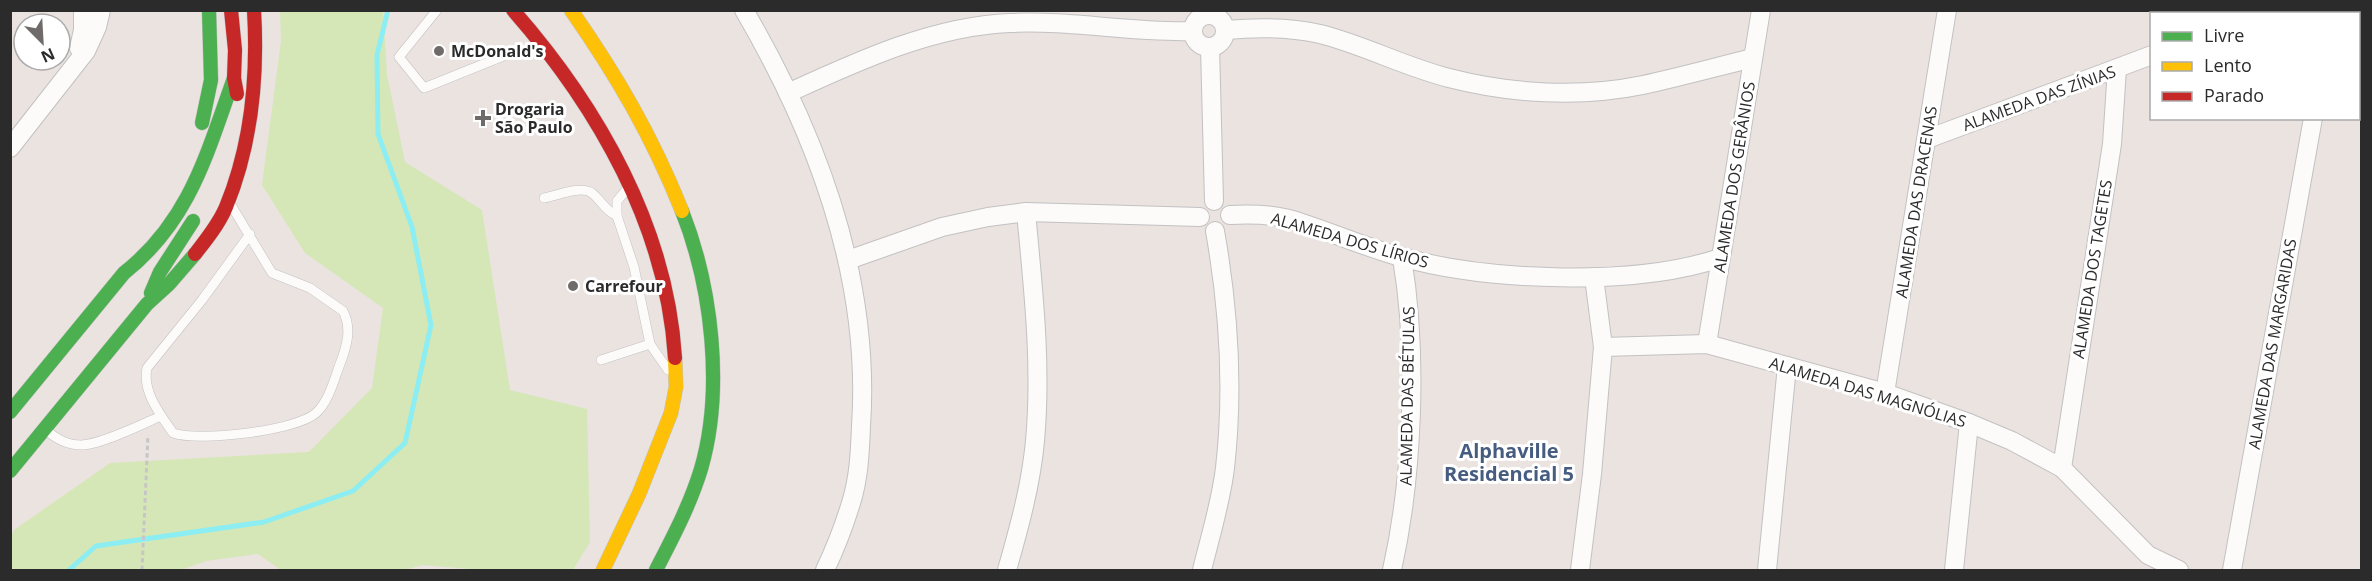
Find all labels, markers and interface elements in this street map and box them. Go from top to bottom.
north arrow [12,12,72,72]
legend [2150,12,2360,120]
text: Livre [2204,23,2244,47]
place label: McDonald's [451,40,544,62]
text: N [38,43,59,68]
marker: McDonald's [432,44,446,58]
text: Lento [2204,53,2252,77]
street label: ALAMEDA DAS ZÍNIAS [1959,60,2119,136]
street label: ALAMEDA DOS GERÂNIOS [1708,80,1760,274]
text: Parado [2204,83,2264,107]
place label: Drogaria São Paulo [495,98,573,138]
street label: ALAMEDA DAS DRACENAS [1890,104,1942,299]
marker: Drogaria São Paulo [476,111,490,125]
street label: ALAMEDA DOS TAGETES [2067,178,2117,360]
street label: ALAMEDA DOS LÍRIOS [1269,207,1432,273]
street label: ALAMEDA DAS MARGARIDAS [2243,237,2301,451]
place label: Carrefour [585,275,663,297]
marker: Carrefour [566,279,580,293]
street label: ALAMEDA DAS BÉTULAS [1394,306,1420,486]
street label: ALAMEDA DAS MAGNÓLIAS [1767,352,1969,433]
district label: Alphaville Residencial 5 [1444,437,1574,487]

